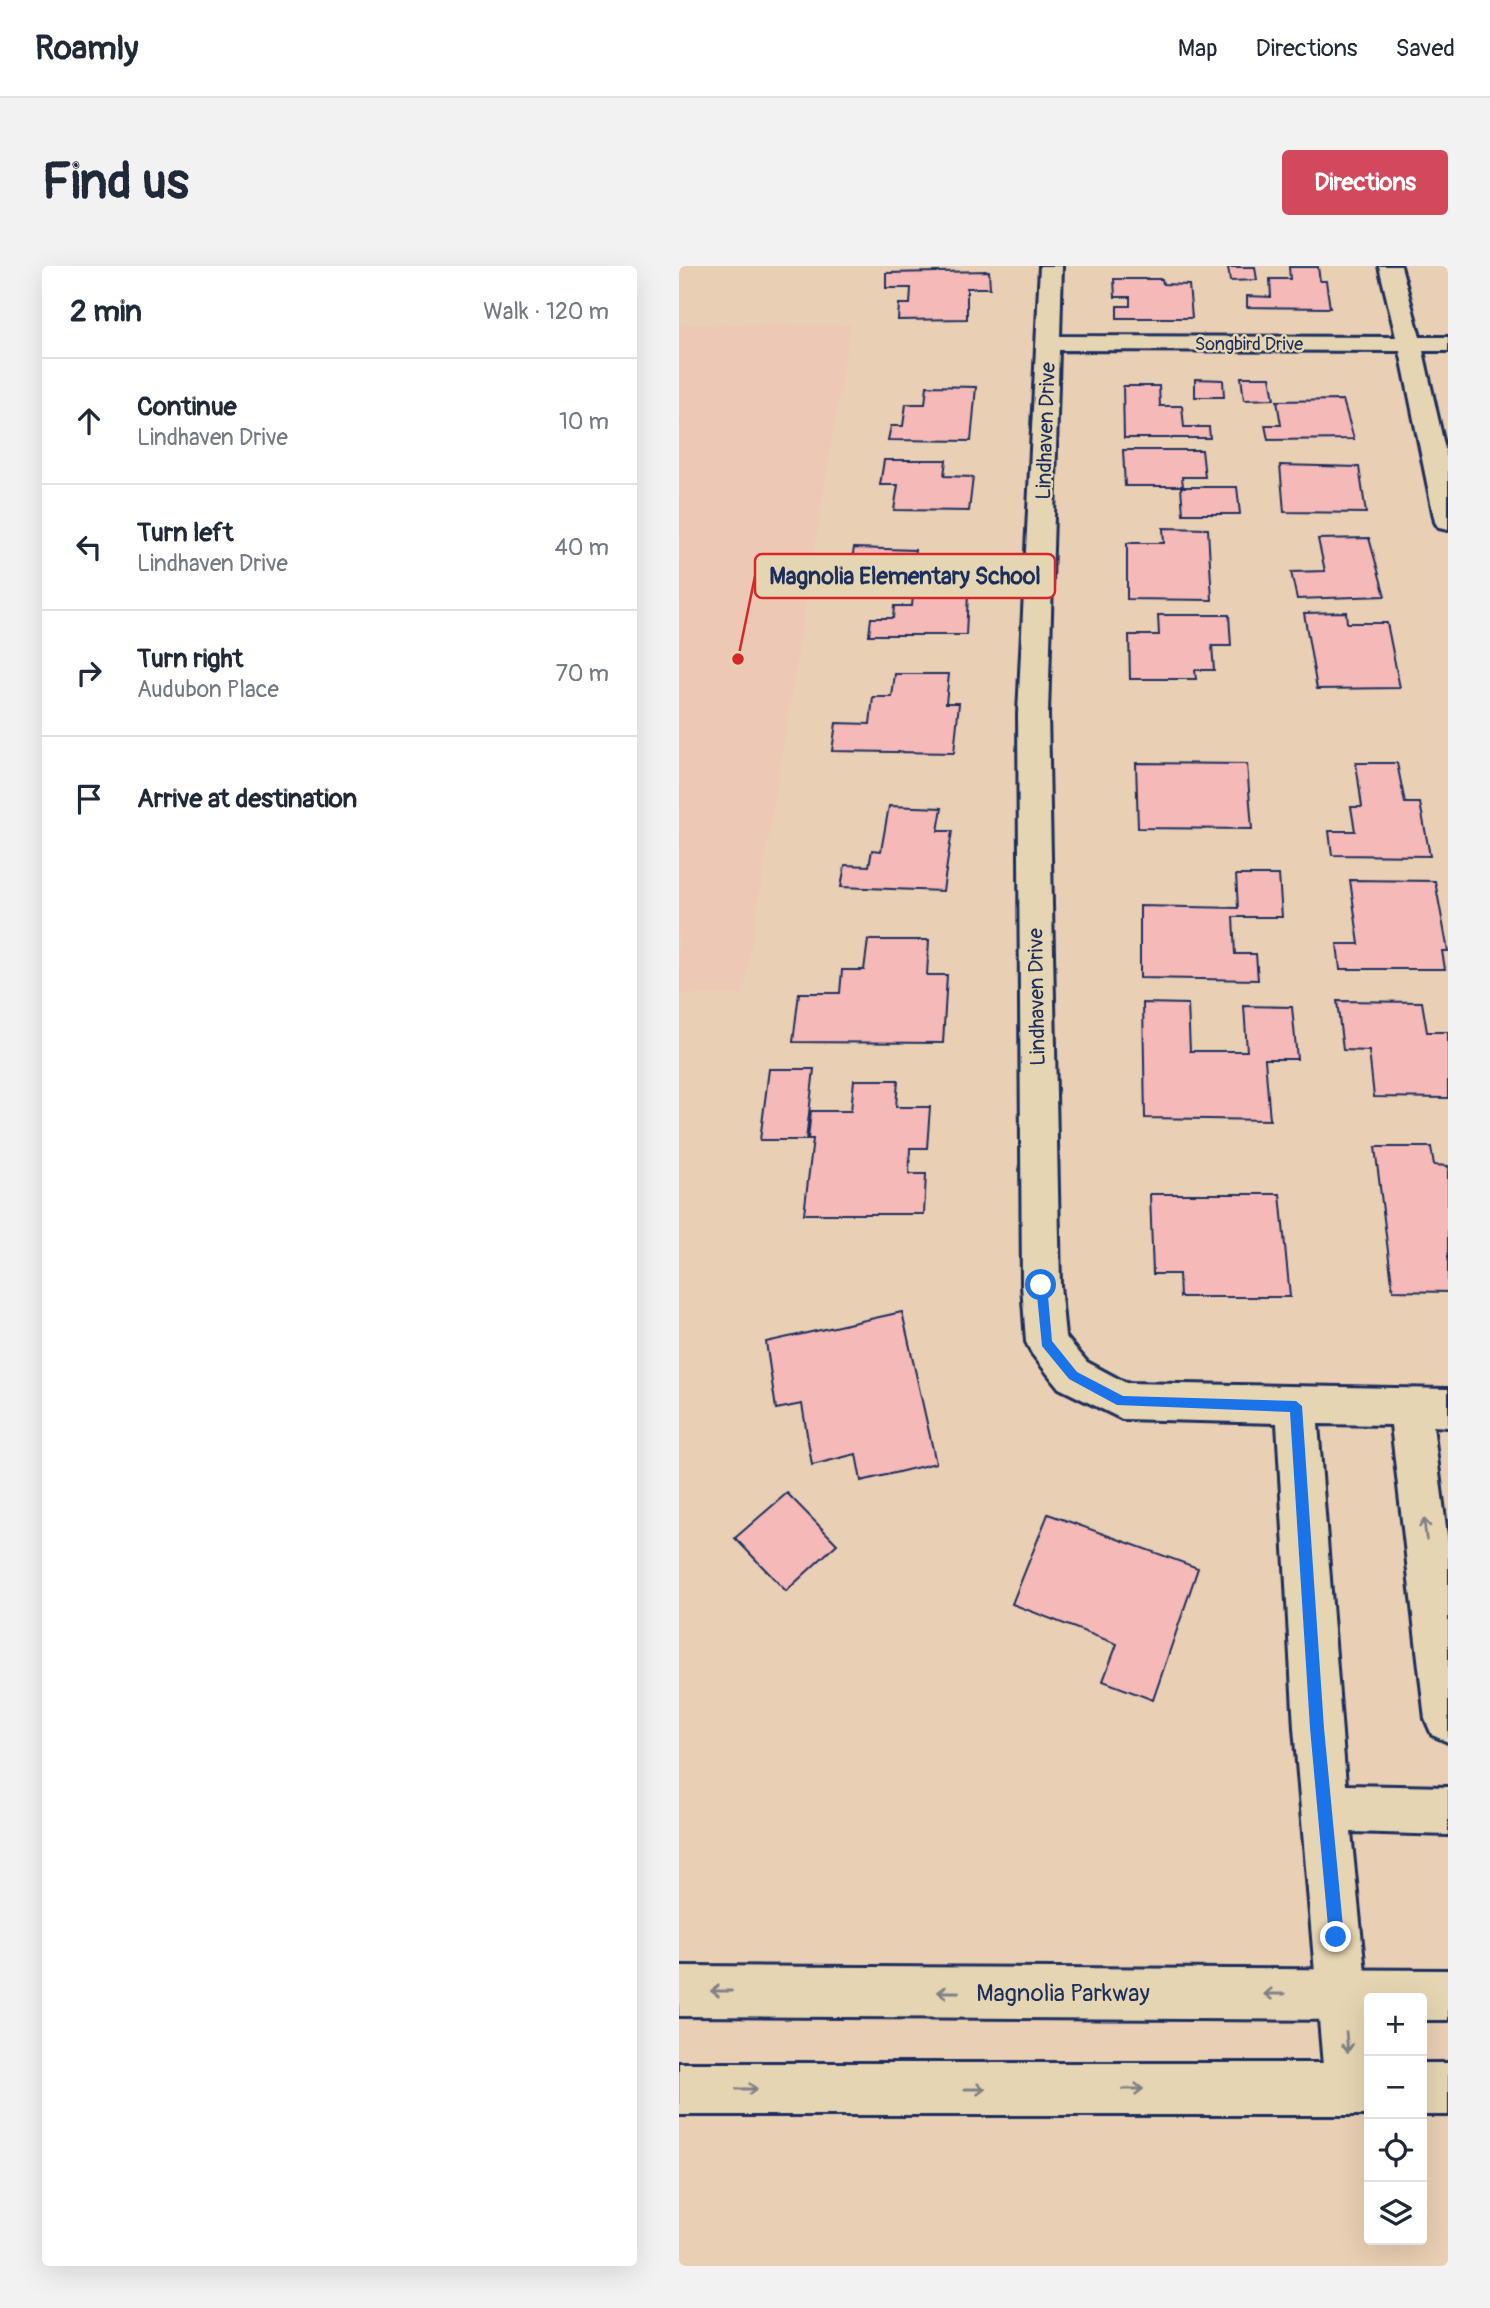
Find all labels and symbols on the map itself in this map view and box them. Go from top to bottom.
street label: Songbird Drive [1195,333,1303,356]
street label: Lindhaven Drive [1030,361,1062,500]
callout: Magnolia Elementary School [755,554,1055,598]
text: Magnolia Elementary School [769,562,1041,591]
street label: Lindhaven Drive [1022,927,1052,1066]
route start [1025,1269,1056,1300]
one-way arrow [1418,1518,1431,1541]
route end [1320,1921,1351,1952]
street label: Magnolia Parkway [976,1979,1150,2008]
one-way arrow [710,1984,733,1998]
one-way arrow [937,1985,960,1999]
one-way arrow [1263,1987,1286,2001]
one-way arrow [1340,2030,1353,2052]
one-way arrow [735,2082,758,2096]
one-way arrow [963,2082,986,2096]
one-way arrow [1121,2082,1144,2096]

